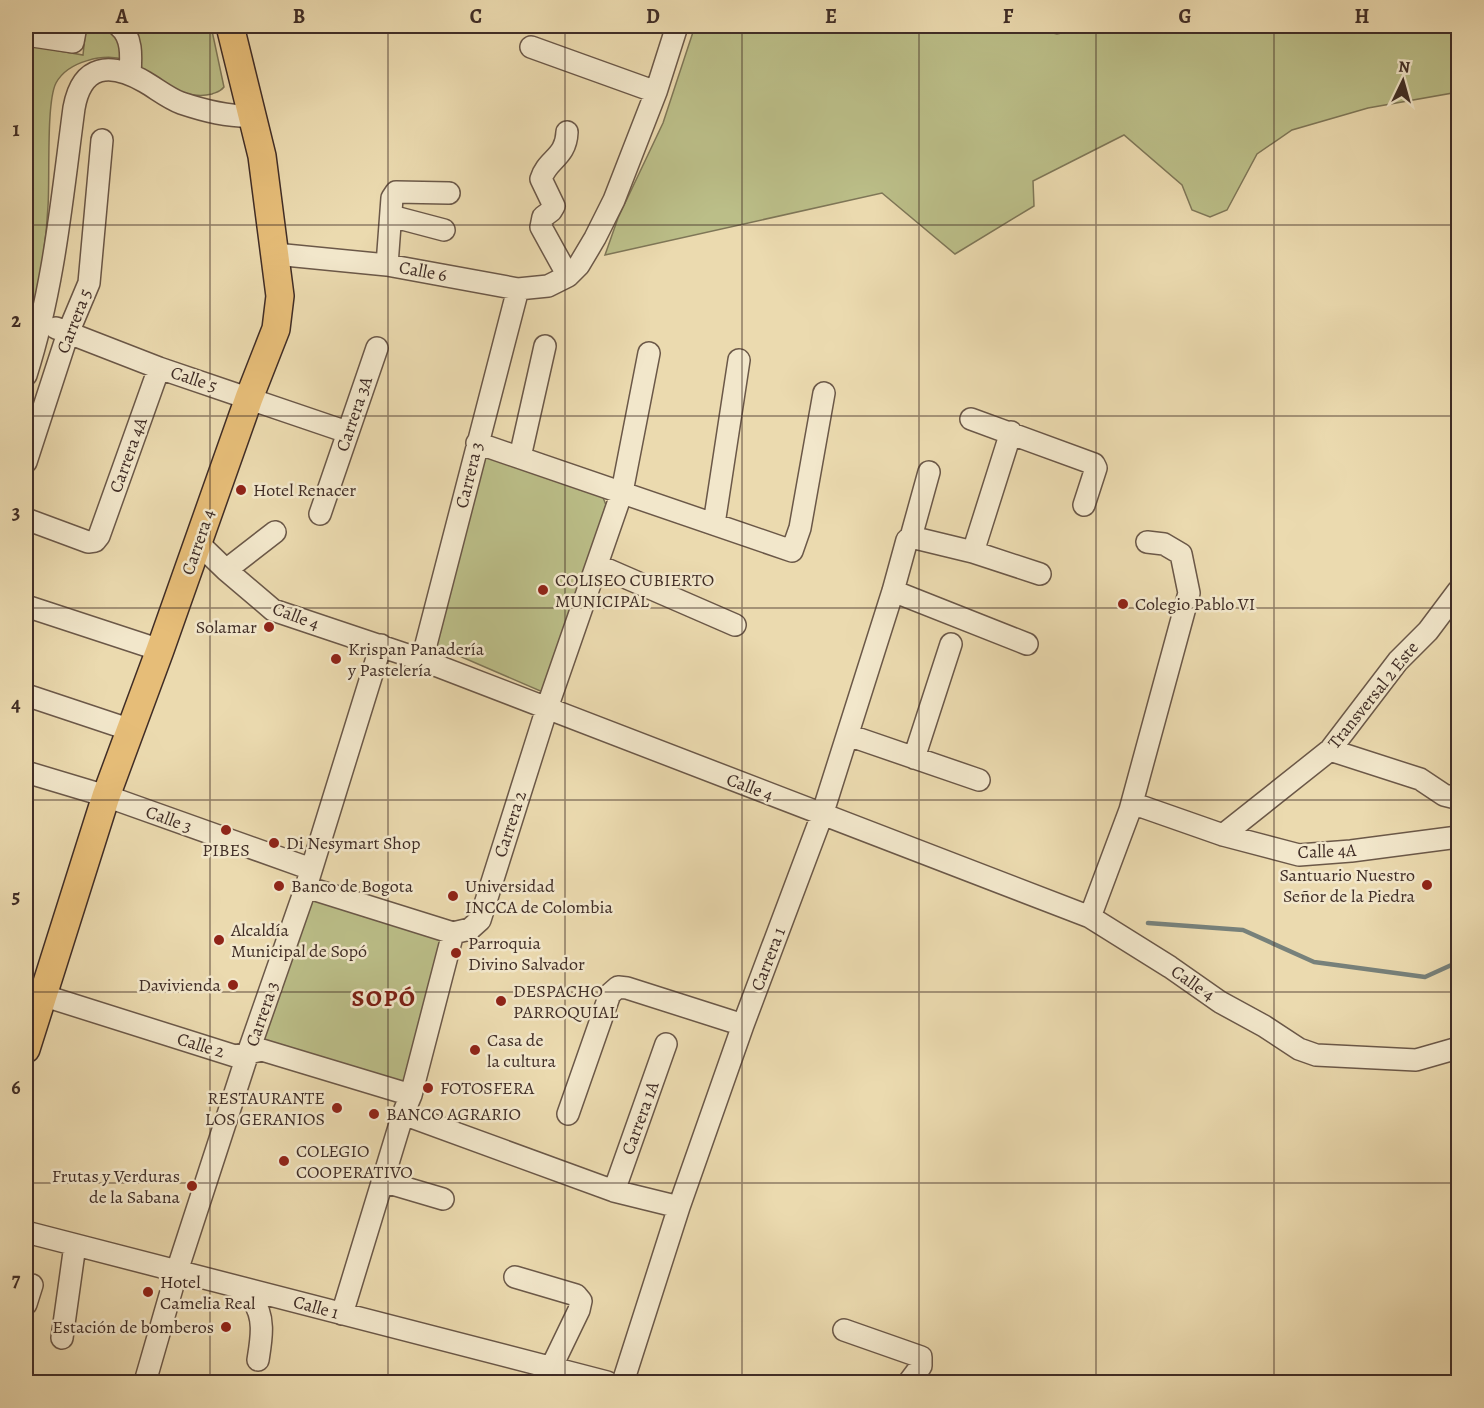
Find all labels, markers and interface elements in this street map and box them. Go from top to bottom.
text: A [115,3,129,30]
text: B [293,3,305,30]
text: C [470,3,482,30]
text: D [646,3,660,30]
text: E [825,3,837,30]
text: F [1003,3,1014,30]
text: G [1178,3,1192,30]
text: H [1355,3,1370,30]
north arrow [1373,51,1433,111]
text: N [1397,56,1411,79]
text: 1 [12,116,20,143]
street label: Calle 6 [397,255,449,287]
street label: Carrera 5 [51,285,97,357]
text: 2 [11,307,21,334]
street label: Calle 5 [168,360,220,398]
street label: Carrera 3A [330,373,378,455]
street label: Carrera 4A [103,413,153,496]
street label: Carrera 3 [449,439,489,511]
place label: Hotel Renacer [253,478,356,502]
marker: Hotel Renacer [234,483,248,497]
text: 3 [12,499,20,526]
street label: Carrera 4 [176,506,220,578]
place label: COLISEO CUBIERTO MUNICIPAL [555,568,714,613]
marker: COLISEO CUBIERTO MUNICIPAL [536,583,550,597]
place label: Colegio Pablo VI [1135,592,1255,616]
street label: Calle 4 [269,596,323,636]
marker: Colegio Pablo VI [1116,597,1130,611]
place label: Solamar [196,615,257,639]
marker: Solamar [262,620,276,634]
street label: Transversal 2 Este [1322,636,1424,754]
place label: Krispan Panadería y Pastelería [347,637,485,682]
marker: Krispan Panadería y Pastelería [329,652,343,666]
text: 4 [11,691,21,718]
street label: Calle 4 [723,767,777,807]
street label: Carrera 2 [488,787,532,860]
street label: Calle 3 [143,800,195,838]
marker: PIBES [219,823,233,837]
place label: Di Nesymart Shop [286,831,420,855]
marker: Di Nesymart Shop [267,836,281,850]
place label: PIBES [202,838,250,862]
street label: Calle 4A [1297,838,1357,864]
place label: Santuario Nuestro Señor de la Piedra [1279,863,1416,908]
place label: Banco de Bogota [291,874,414,898]
place label: Universidad INCCA de Colombia [465,874,614,919]
marker: Santuario Nuestro Señor de la Piedra [1420,878,1434,892]
marker: Banco de Bogota [272,879,286,893]
text: 5 [12,883,20,910]
marker: Universidad INCCA de Colombia [446,889,460,903]
place label: Alcaldía Municipal de Sopó [230,918,367,963]
street label: Carrera 1 [745,924,791,994]
place label: Parroquia Divino Salvador [468,931,585,976]
marker: Alcaldía Municipal de Sopó [212,933,226,947]
marker: Parroquia Divino Salvador [449,946,463,960]
street label: Calle 4 [1166,959,1220,1007]
place label: Davivienda [138,973,222,997]
marker: Davivienda [226,978,240,992]
street label: Carrera 3 [240,978,284,1050]
place label: DESPACHO PARROQUIAL [513,979,619,1024]
district label: SOPÓ [351,982,417,1014]
marker: DESPACHO PARROQUIAL [494,994,508,1008]
street label: Calle 2 [174,1026,228,1064]
place label: Casa de la cultura [487,1028,556,1073]
marker: Casa de la cultura [468,1043,482,1057]
text: 6 [11,1074,21,1101]
place label: FOTOSFERA [440,1076,535,1100]
street label: Carrera 1A [616,1077,665,1158]
marker: FOTOSFERA [421,1081,435,1095]
place label: RESTAURANTE LOS GERANIOS [205,1086,325,1131]
marker: RESTAURANTE LOS GERANIOS [330,1101,344,1115]
place label: BANCO AGRARIO [386,1102,521,1126]
marker: BANCO AGRARIO [367,1107,381,1121]
place label: COLEGIO COOPERATIVO [296,1139,413,1184]
marker: COLEGIO COOPERATIVO [277,1154,291,1168]
place label: Frutas y Verduras de la Sabana [52,1164,181,1209]
marker: Frutas y Verduras de la Sabana [185,1179,199,1193]
text: 7 [12,1266,21,1293]
place label: Hotel Camelia Real [160,1270,256,1315]
marker: Hotel Camelia Real [141,1285,155,1299]
street label: Calle 1 [291,1289,341,1325]
place label: Estación de bomberos [52,1315,214,1339]
marker: Estación de bomberos [219,1320,233,1334]

